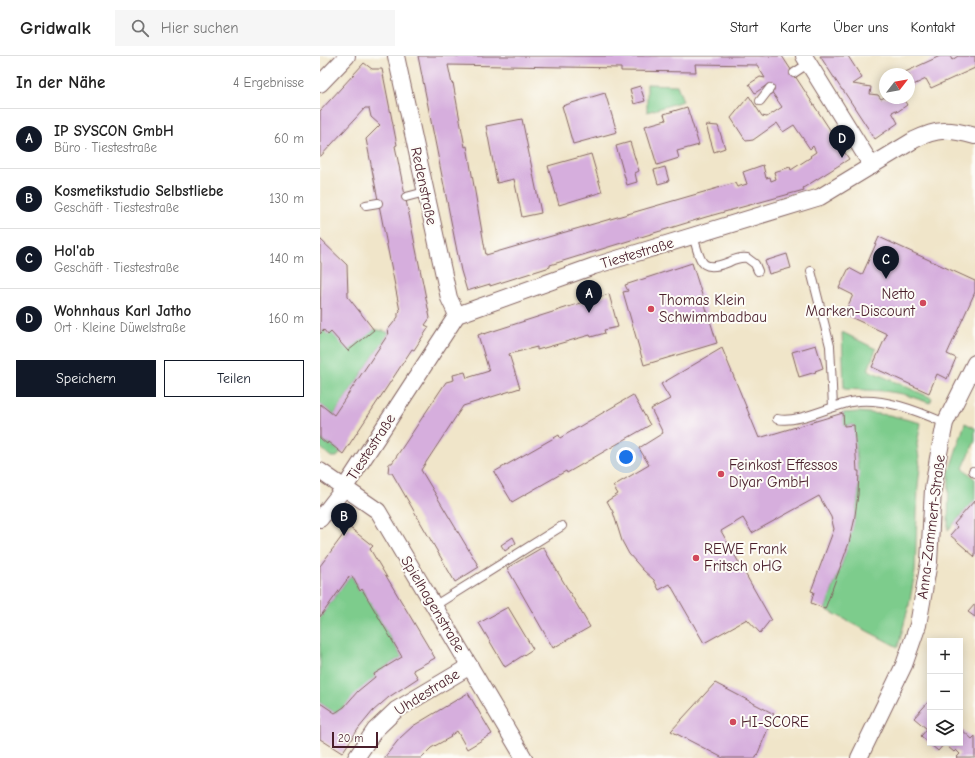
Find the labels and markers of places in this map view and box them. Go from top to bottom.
pin: D [829,125,855,158]
pin: C [873,246,899,279]
pin: A [576,280,602,313]
place label: Netto Marken-Discount [805,285,916,320]
place label: Thomas Klein Schwimmbadbau [659,291,767,326]
marker: Netto Marken-Discount [918,298,928,308]
marker: Thomas Klein Schwimmbadbau [646,304,656,314]
place label: Feinkost Effessos Diyar GmbH [729,456,838,491]
marker: Feinkost Effessos Diyar GmbH [716,469,726,479]
pin: B [331,503,357,536]
place label: REWE Frank Fritsch oHG [704,540,787,575]
marker: REWE Frank Fritsch oHG [691,553,701,563]
place label: HI-SCORE [741,713,809,731]
marker: HI-SCORE [728,717,738,727]

